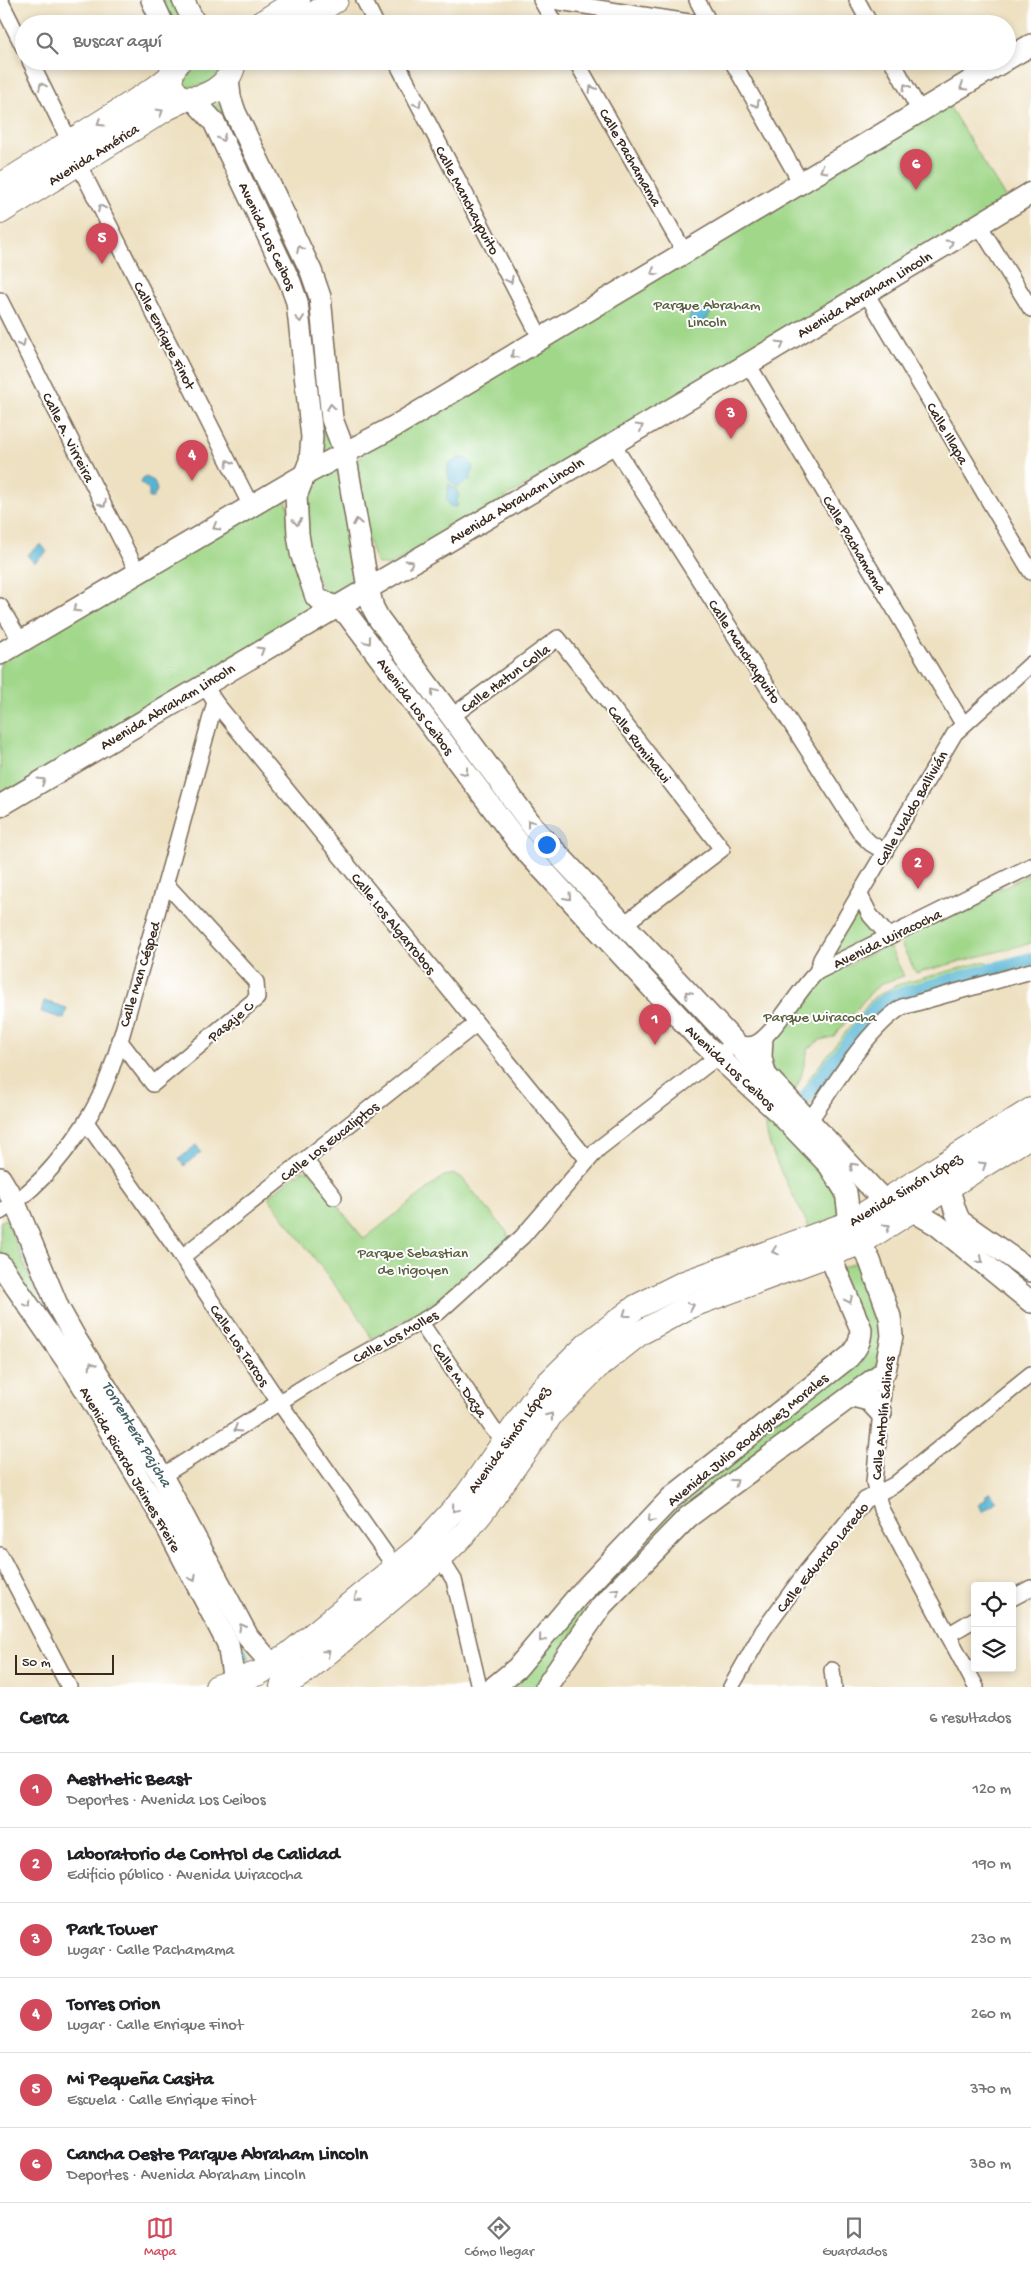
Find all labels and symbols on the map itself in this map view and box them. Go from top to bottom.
one-way arrow [959,80,968,90]
one-way arrow [38,82,49,91]
one-way arrow [903,83,913,92]
one-way arrow [588,85,598,94]
one-way arrow [750,98,760,107]
one-way arrow [412,99,422,108]
street label: Calle Pachamama [594,106,665,211]
one-way arrow [155,109,164,119]
one-way arrow [97,117,106,127]
street label: Avenida América [45,120,143,191]
one-way arrow [216,133,226,142]
street label: Calle Manchaypuito [430,143,503,259]
pin: 6 [900,149,932,190]
one-way arrow [820,164,829,174]
street label: Avenida Los Ceibos [233,180,299,294]
one-way arrow [97,204,107,213]
pin: 5 [86,223,118,264]
one-way arrow [944,239,953,249]
one-way arrow [297,245,307,254]
street label: Avenida Abraham Lincoln [794,248,936,343]
one-way arrow [650,265,659,275]
one-way arrow [503,274,513,283]
street label: Calle Enrique Finot [128,279,199,395]
park label: Parque Abraham Lincoln [653,297,761,332]
one-way arrow [294,315,305,323]
one-way arrow [16,339,26,348]
one-way arrow [775,341,784,351]
one-way arrow [511,349,520,359]
street label: Calle A. Virreira [37,390,98,486]
pin: 3 [715,398,747,439]
street label: Calle Illapa [921,400,972,469]
one-way arrow [326,402,337,410]
one-way arrow [635,423,644,433]
pin: 4 [176,440,208,481]
street label: Avenida Abraham Lincoln [446,454,588,549]
one-way arrow [225,459,235,468]
street label: Calle Pachamama [817,493,890,598]
one-way arrow [97,499,107,508]
one-way arrow [353,518,363,527]
one-way arrow [291,519,302,527]
one-way arrow [213,520,222,530]
one-way arrow [405,560,414,570]
street label: Calle Manchaypuito [703,597,784,708]
one-way arrow [73,603,82,613]
one-way arrow [362,635,371,645]
street label: Calle Hatun Colla [458,641,555,718]
one-way arrow [256,647,265,657]
street label: Avenida Los Ceibos [372,655,457,760]
street label: Avenida Abraham Lincoln [97,660,239,755]
one-way arrow [431,688,440,698]
street label: Calle Ruminawi [603,703,674,788]
street label: Calle Waldo Ballivián [872,748,953,870]
one-way arrow [459,766,467,775]
one-way arrow [36,778,45,788]
one-way arrow [528,820,536,829]
your location [534,832,560,858]
pin: 2 [902,848,934,889]
street label: Calle Los Algarrobos [346,870,439,979]
one-way arrow [562,892,571,901]
street label: Avenida Wiracocha [831,905,946,974]
street label: Calle Man Césped [116,919,166,1029]
one-way arrow [685,990,694,999]
street label: Pasaje C [204,998,259,1048]
pin: 1 [639,1004,671,1045]
park label: Parque Wiracocha [762,1009,877,1027]
street label: Avenida Los Ceibos [681,1022,779,1115]
street label: Calle Los Eucaliptos [277,1098,383,1187]
street label: Avenida Simón López [846,1150,966,1232]
one-way arrow [978,1162,987,1171]
one-way arrow [850,1163,859,1172]
one-way arrow [881,1224,890,1234]
park label: Parque Sebastian de Irigoyen [357,1245,468,1280]
one-way arrow [771,1245,780,1255]
one-way arrow [974,1255,983,1263]
one-way arrow [842,1295,853,1304]
one-way arrow [22,1298,31,1308]
street label: Calle Los Tarcos [204,1302,272,1391]
one-way arrow [686,1302,695,1313]
street label: Calle Los Molles [350,1307,442,1369]
one-way arrow [623,1309,632,1317]
street label: Calle M. Daza [427,1340,490,1422]
street label: Calle Antolín Salinas [869,1355,899,1481]
one-way arrow [89,1361,98,1371]
street label: Avenida Julio Rodríguez Morales [664,1370,833,1511]
water label: Torrentera Pajcha [96,1378,175,1492]
street label: Avenida Simón López [465,1383,555,1497]
street label: Avenida Ricardo Jaimes Freire [74,1384,184,1556]
one-way arrow [545,1413,553,1422]
one-way arrow [234,1422,243,1432]
one-way arrow [729,1479,739,1488]
street label: Calle Eduardo Laredo [774,1499,874,1617]
one-way arrow [452,1504,461,1513]
one-way arrow [648,1513,657,1522]
one-way arrow [187,1572,197,1581]
one-way arrow [610,1588,619,1597]
one-way arrow [354,1592,363,1601]
one-way arrow [239,1624,249,1633]
one-way arrow [539,1633,547,1642]
one-way arrow [321,1651,330,1659]
scale bar [15,1652,114,1675]

